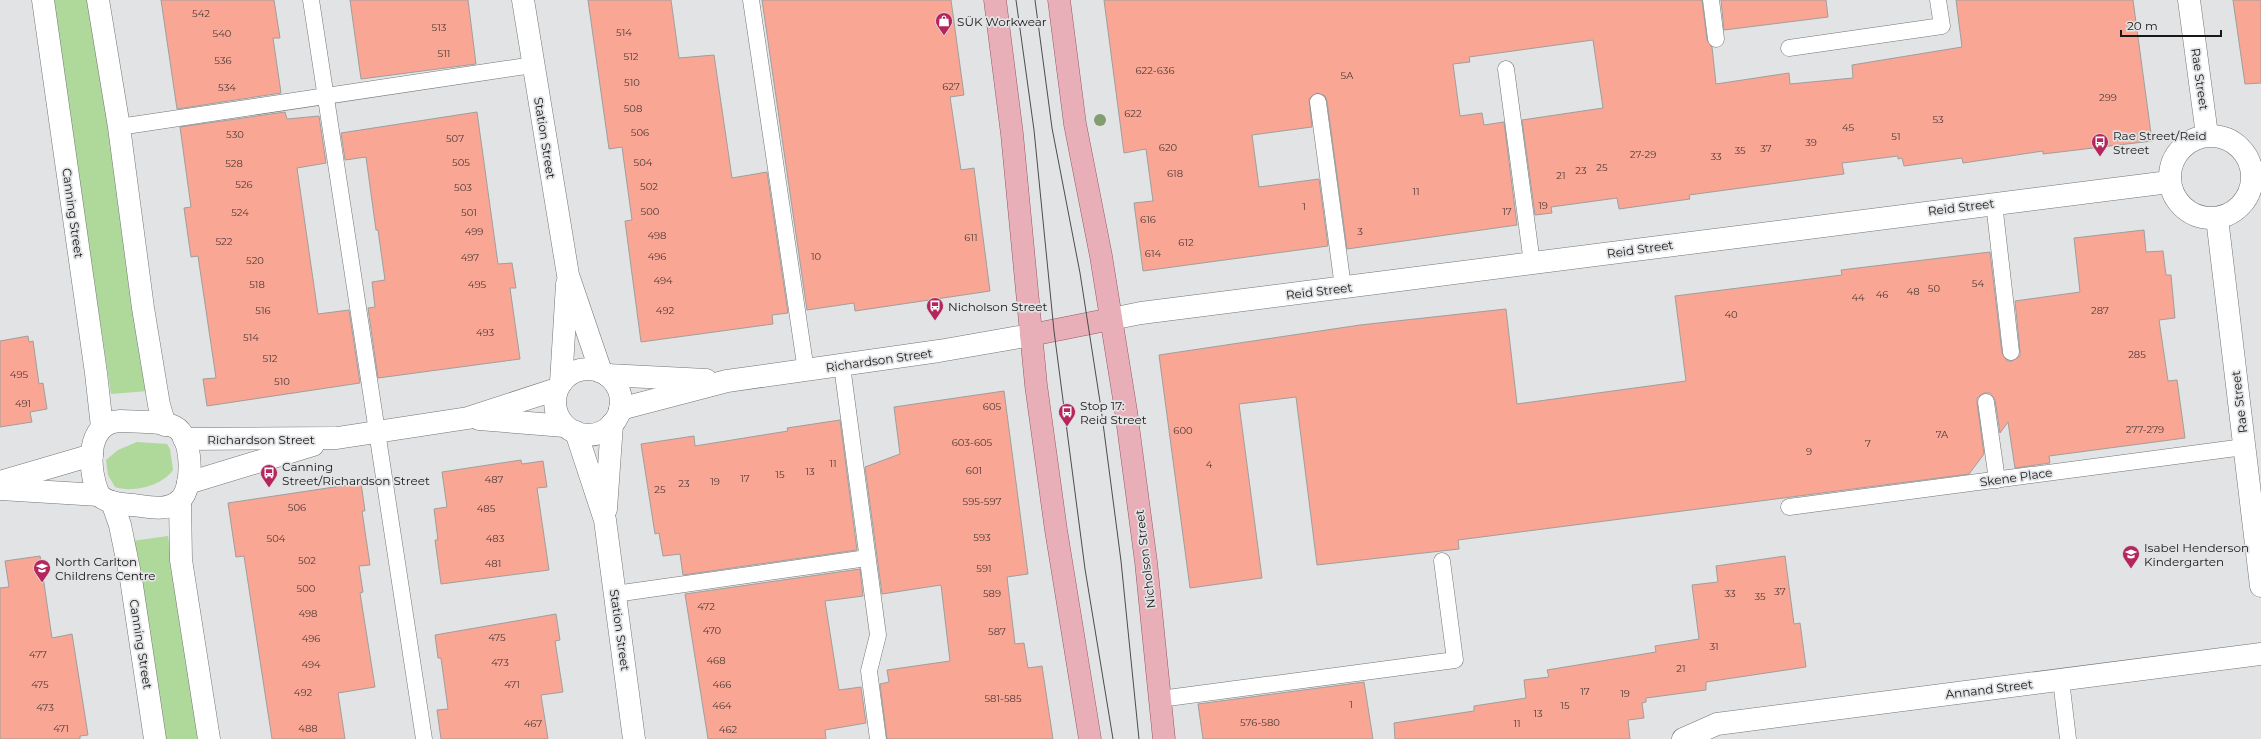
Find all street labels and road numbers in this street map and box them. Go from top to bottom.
street label: Rae Street [2188,47,2212,111]
street label: Station Street [531,96,559,180]
street label: Canning Street [59,167,87,259]
street label: Reid Street [1927,195,1995,219]
street label: Reid Street [1606,237,1674,261]
street label: Reid Street [1285,279,1353,303]
street label: Richardson Street [825,345,933,375]
street label: Rae Street [2228,370,2250,434]
street label: Richardson Street [207,432,315,447]
street label: Skene Place [1979,465,2053,489]
street label: Nicholson Street [1131,509,1159,609]
street label: Station Street [607,588,633,672]
street label: Canning Street [126,598,156,690]
street label: Annand Street [1945,676,2033,702]

